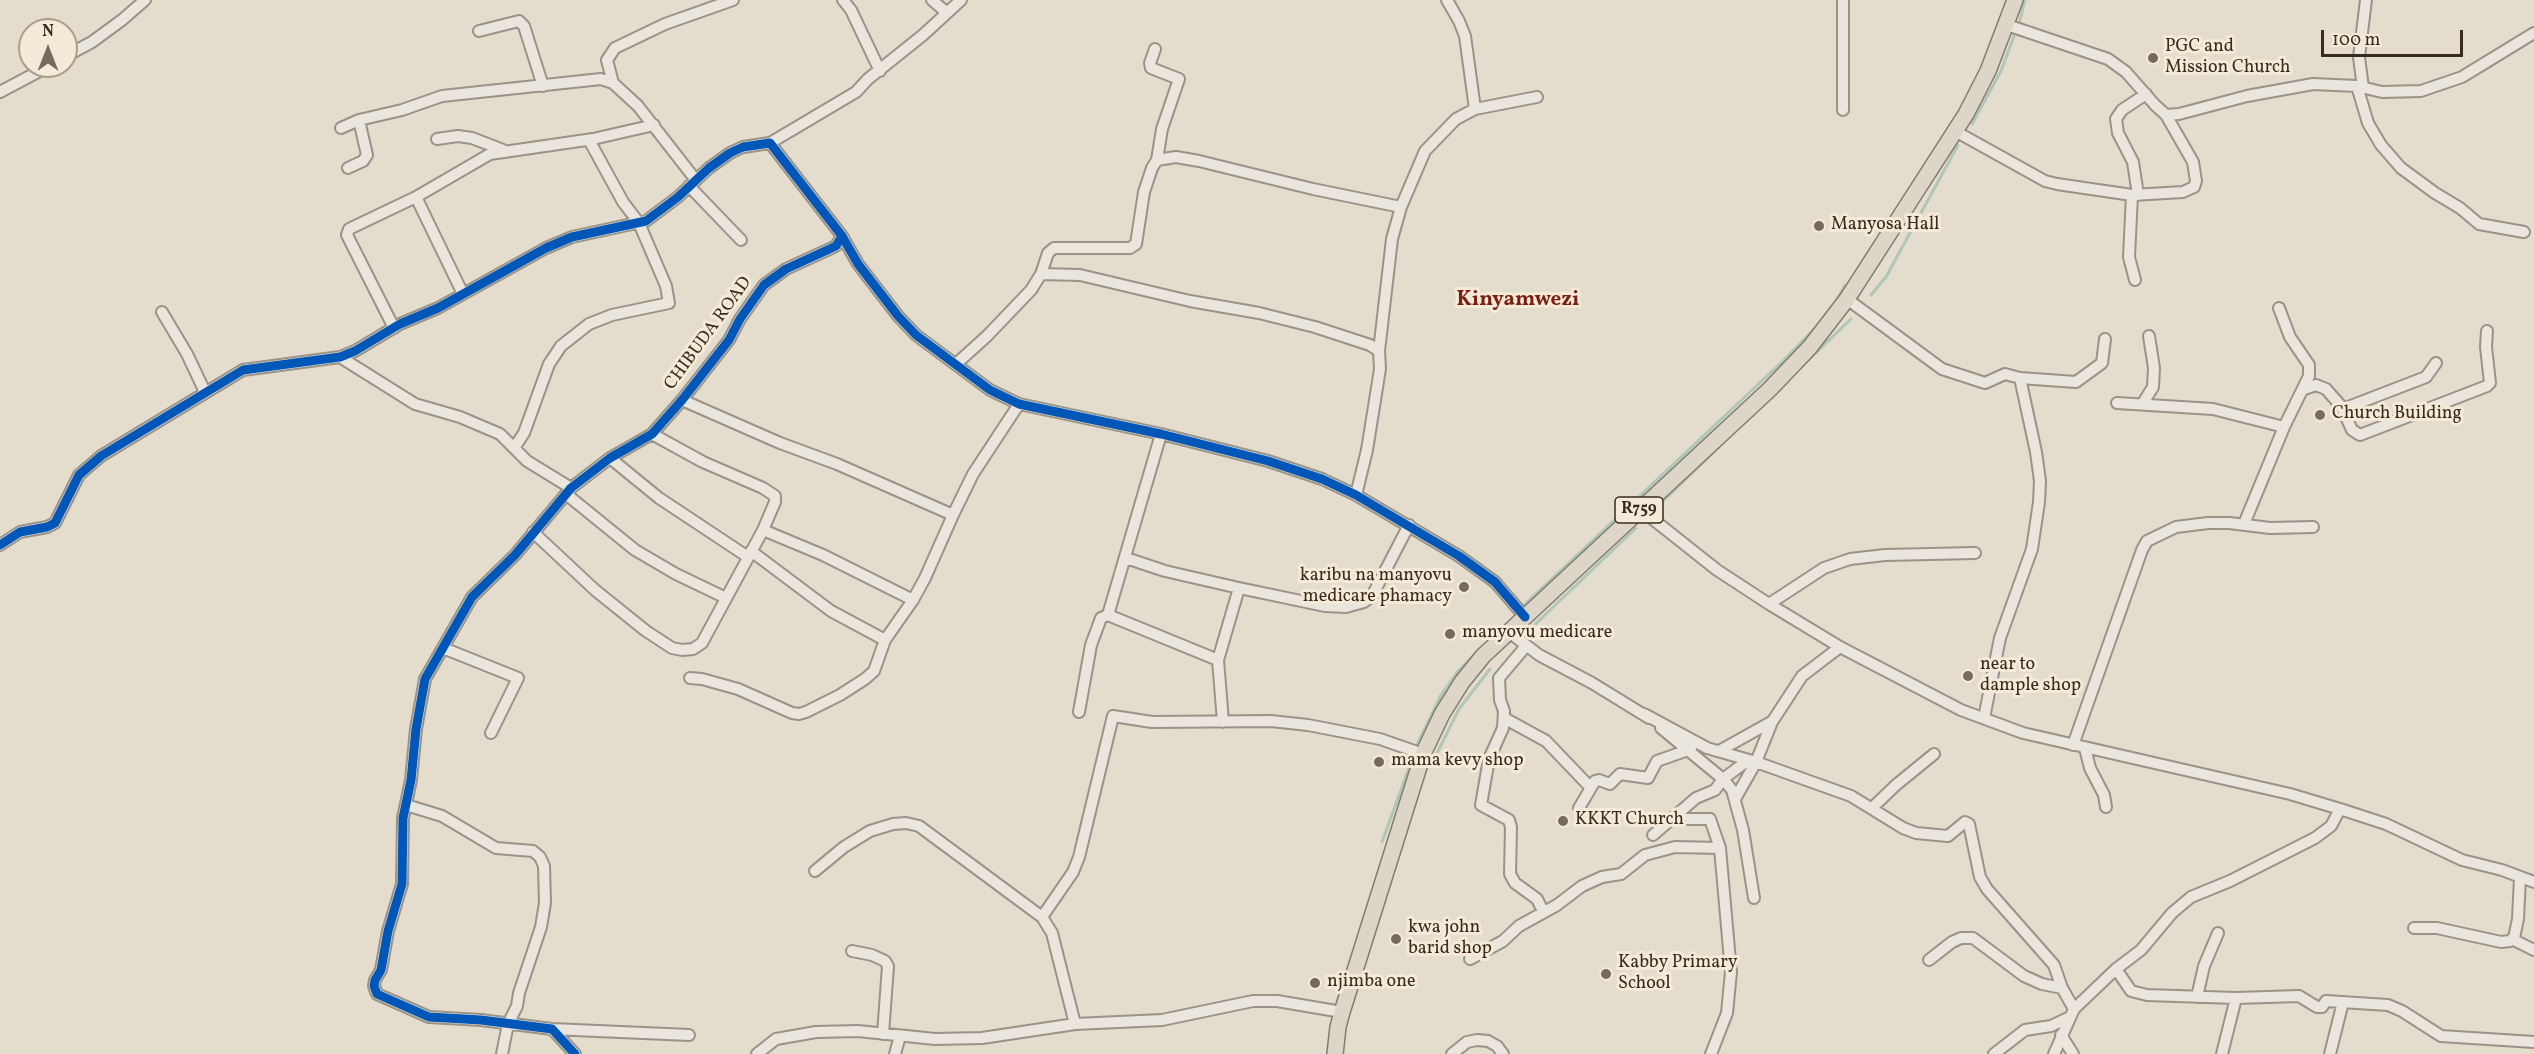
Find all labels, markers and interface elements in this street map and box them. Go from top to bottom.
north arrow [18,18,78,78]
scale bar [2324,18,2466,56]
text: N [42,21,54,43]
text: 100 m [2332,28,2381,53]
place label: PGC and Mission Church [2165,37,2290,80]
marker: PGC and Mission Church [2146,51,2160,65]
place label: Manyosa Hall [1831,215,1939,237]
marker: Manyosa Hall [1812,219,1826,233]
street label: CHIBUDA ROAD [661,273,757,395]
district label: Kinyamwezi [1457,288,1579,314]
place label: Church Building [2332,404,2462,426]
marker: Church Building [2313,408,2327,422]
road number: R759 [1615,497,1663,523]
place label: karibu na manyovu medicare phamacy [1300,566,1452,608]
marker: karibu na manyovu medicare phamacy [1457,580,1471,594]
place label: manyovu medicare [1462,623,1612,645]
marker: manyovu medicare [1443,627,1457,641]
place label: near to dample shop [1980,655,2081,698]
marker: near to dample shop [1961,669,1975,683]
place label: mama kevy shop [1391,751,1523,773]
marker: mama kevy shop [1372,755,1386,769]
place label: KKKT Church [1575,810,1684,832]
marker: KKKT Church [1556,814,1570,828]
place label: kwa john barid shop [1408,918,1492,960]
marker: kwa john barid shop [1389,932,1403,946]
place label: Kabby Primary School [1618,953,1737,996]
marker: Kabby Primary School [1599,967,1613,981]
place label: njimba one [1327,972,1415,994]
marker: njimba one [1308,976,1322,990]

